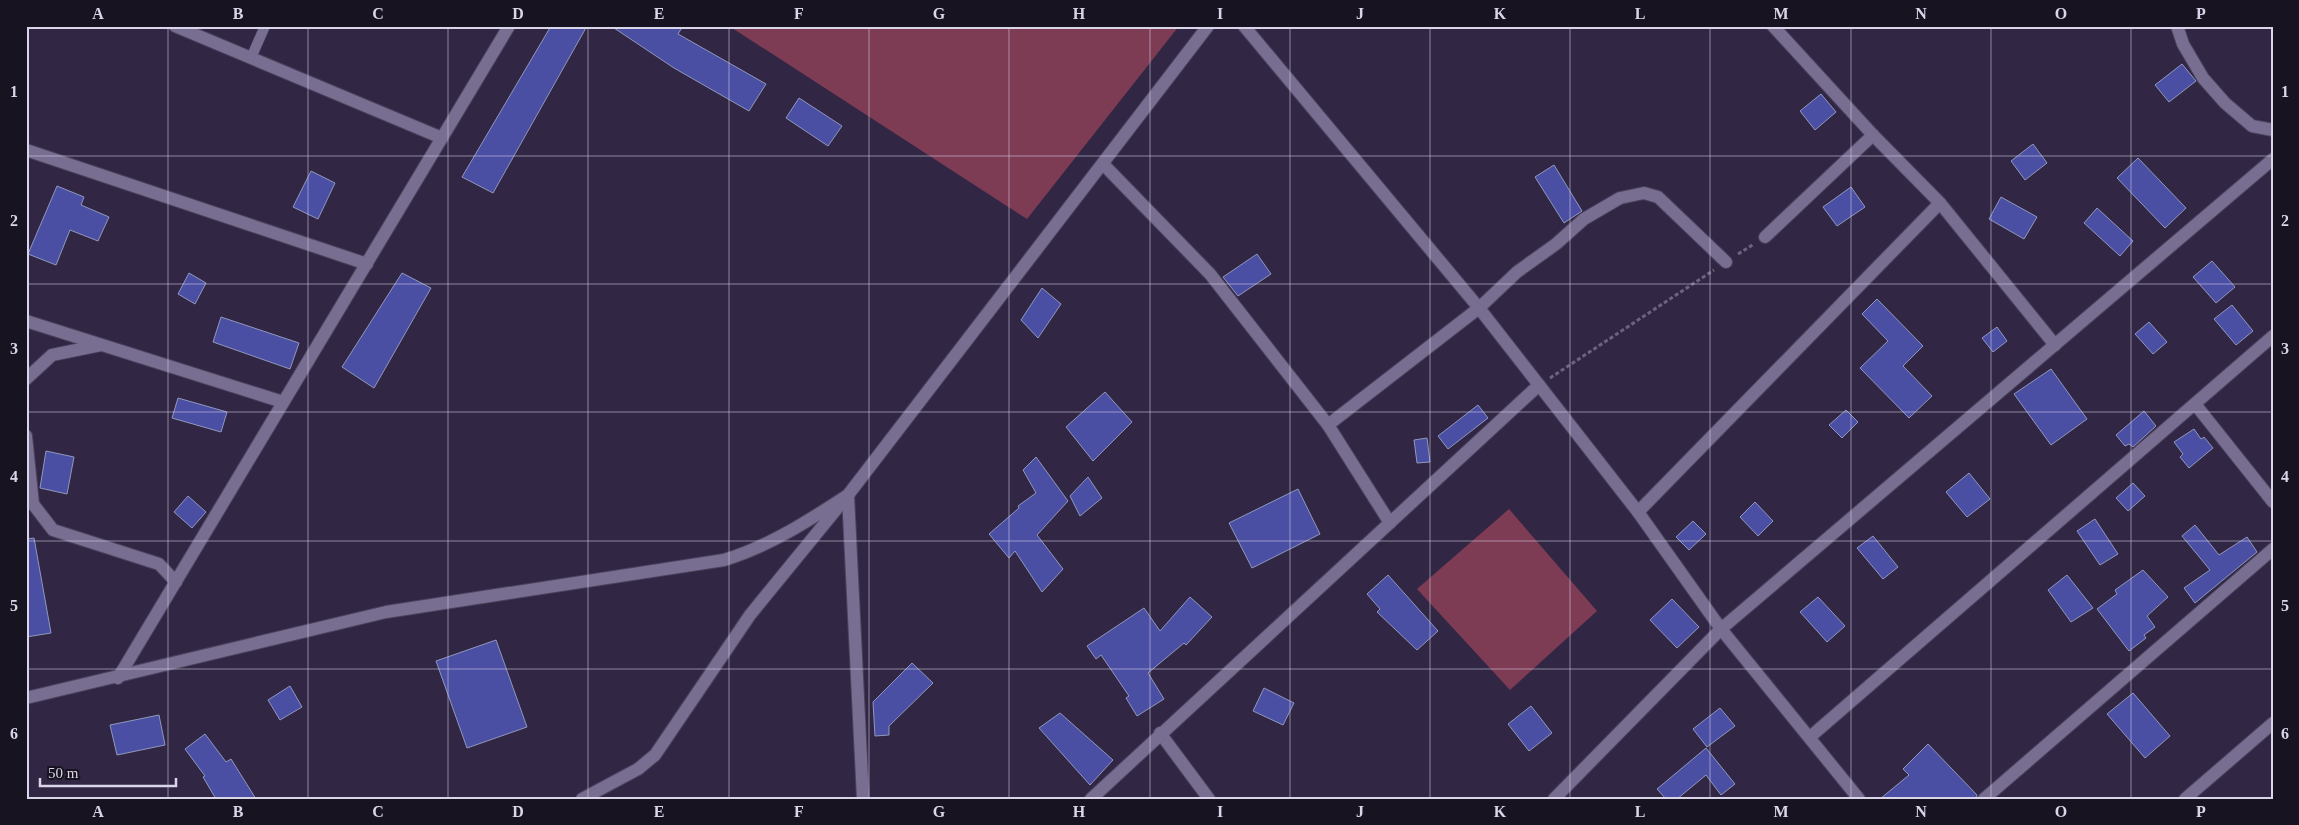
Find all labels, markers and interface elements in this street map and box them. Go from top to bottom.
text: A [92,5,104,22]
text: B [233,5,244,22]
text: C [372,5,384,22]
text: D [512,5,524,22]
text: E [654,5,664,22]
text: F [794,5,804,22]
text: G [933,5,946,22]
text: H [1073,5,1086,22]
text: I [1217,5,1223,22]
text: J [1356,5,1364,22]
text: K [1494,5,1507,22]
text: L [1635,5,1645,22]
text: M [1773,5,1789,22]
text: N [1915,5,1927,22]
text: O [2055,5,2067,22]
text: P [2196,5,2206,22]
text: 1 [10,83,18,100]
text: 1 [2281,83,2289,100]
text: 2 [10,212,18,229]
text: 2 [2281,212,2289,229]
text: 3 [10,340,18,357]
text: 3 [2281,340,2289,357]
text: 4 [10,468,18,485]
text: 4 [2281,468,2289,485]
text: 5 [10,597,18,614]
text: 5 [2281,597,2289,614]
text: 6 [10,725,18,742]
text: 6 [2281,725,2289,742]
scale bar [40,755,176,787]
text: 50 m [48,765,79,781]
text: A [92,803,104,820]
text: B [233,803,244,820]
text: C [372,803,384,820]
text: D [512,803,524,820]
text: E [654,803,664,820]
text: F [794,803,804,820]
text: G [933,803,946,820]
text: H [1073,803,1086,820]
text: I [1217,803,1223,820]
text: J [1356,803,1364,820]
text: K [1494,803,1507,820]
text: L [1635,803,1645,820]
text: M [1773,803,1789,820]
text: N [1915,803,1927,820]
text: O [2055,803,2067,820]
text: P [2196,803,2206,820]

